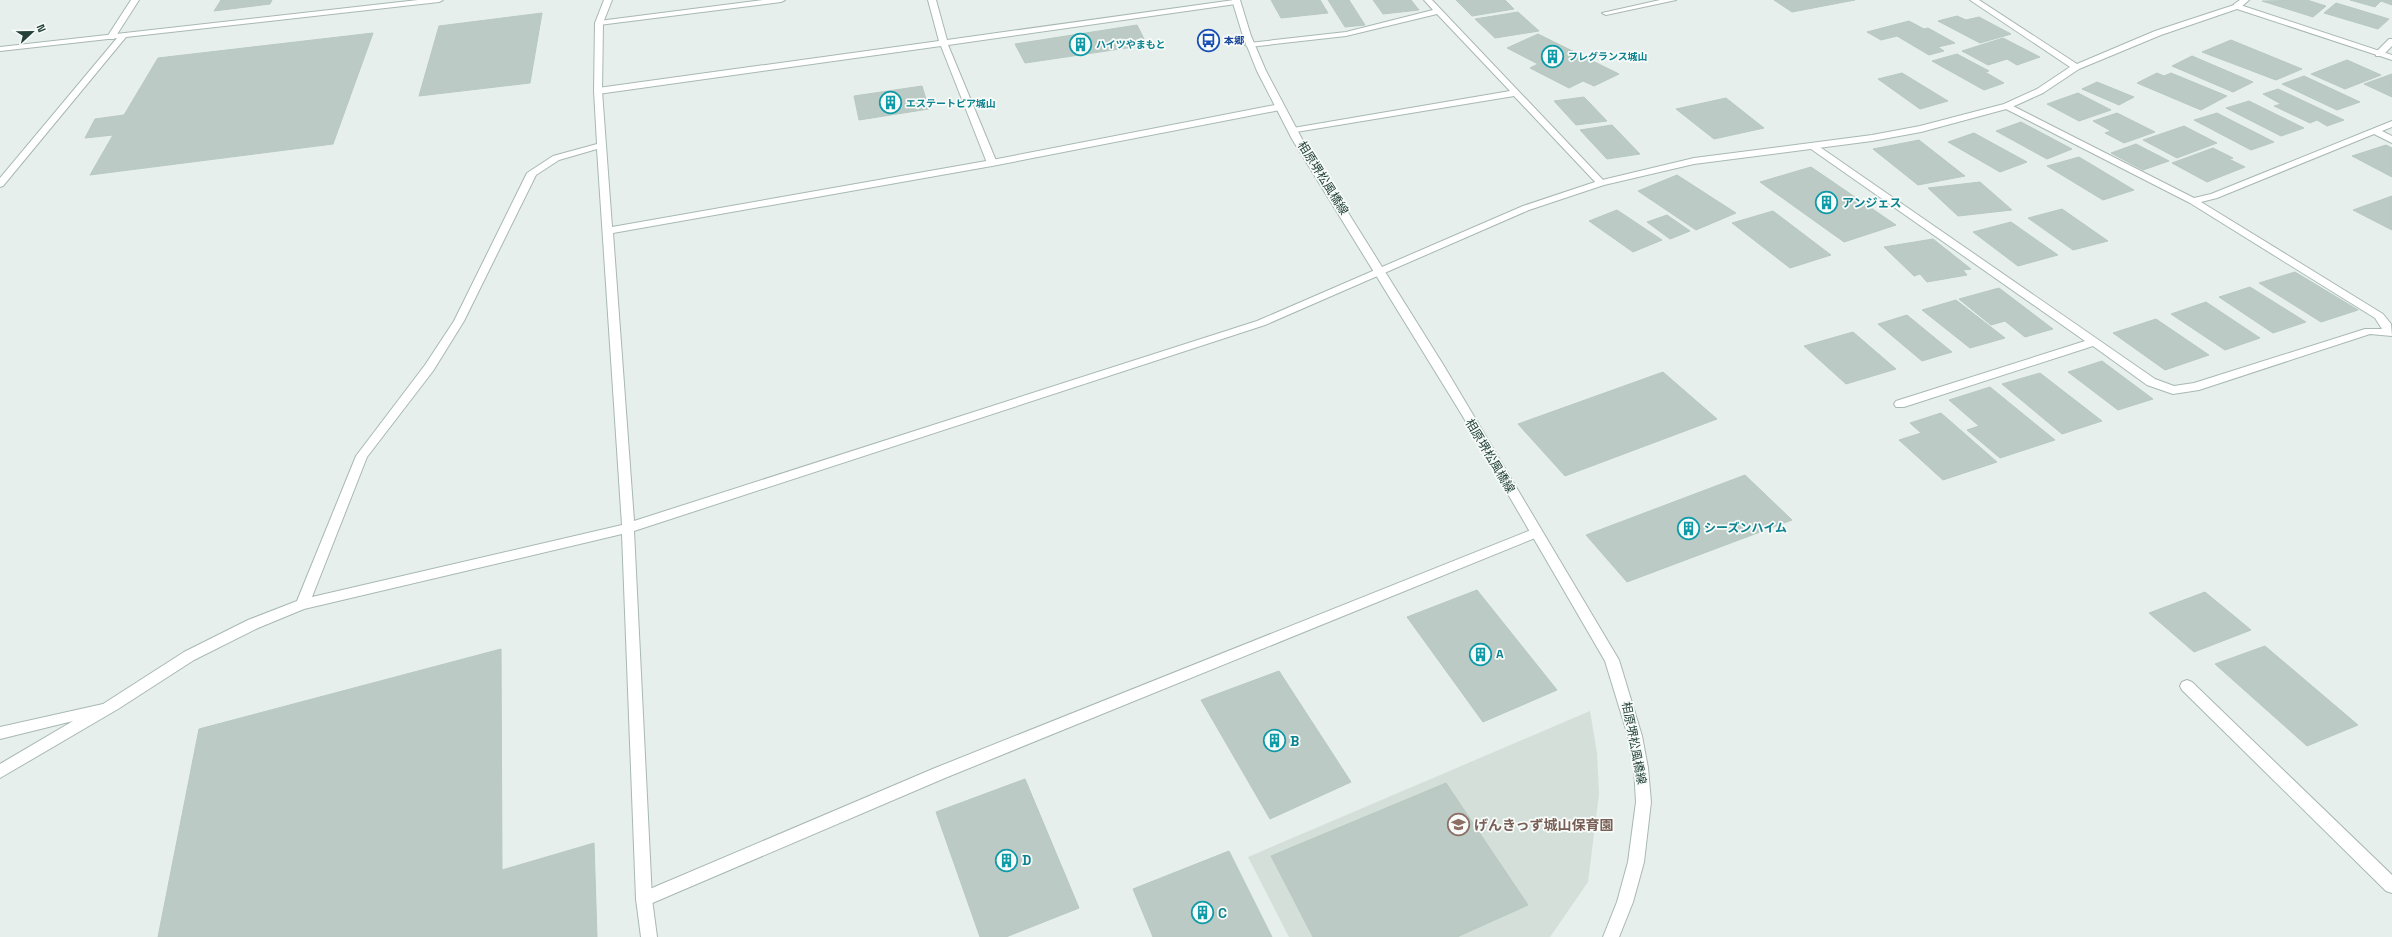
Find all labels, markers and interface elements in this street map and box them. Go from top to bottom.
north arrow [12,12,52,52]
text: N [33,22,49,34]
bus stop icon: 本郷 [1196,27,1222,53]
building icon: ハイツやまもと [1068,31,1094,57]
place label: 本郷 [1223,34,1245,47]
place label: ハイツやまもと [1096,38,1166,51]
building icon: フレグランス城山 [1539,43,1565,69]
place label: フレグランス城山 [1568,50,1648,63]
building icon: エステートピア城山 [878,90,904,116]
place label: エステートピア城山 [906,97,996,110]
street label: 相原堺松風橋線 [1294,138,1352,218]
building icon: アンジェス [1814,190,1840,216]
place label: アンジェス [1842,195,1902,211]
street label: 相原堺松風橋線 [1462,416,1518,496]
building icon: シーズンハイム [1676,515,1702,541]
place label: シーズンハイム [1704,520,1787,536]
building icon: A [1468,641,1494,667]
place label: A [1496,646,1504,662]
street label: 相原堺松風橋線 [1618,700,1650,786]
building icon: B [1262,728,1288,754]
place label: B [1290,732,1299,750]
school or university icon: げんきっず城山保育園 [1445,812,1471,838]
place label: げんきっず城山保育園 [1474,816,1613,834]
building icon: D [993,847,1019,873]
place label: D [1022,851,1031,869]
building icon: C [1189,900,1215,926]
place label: C [1218,904,1227,922]

